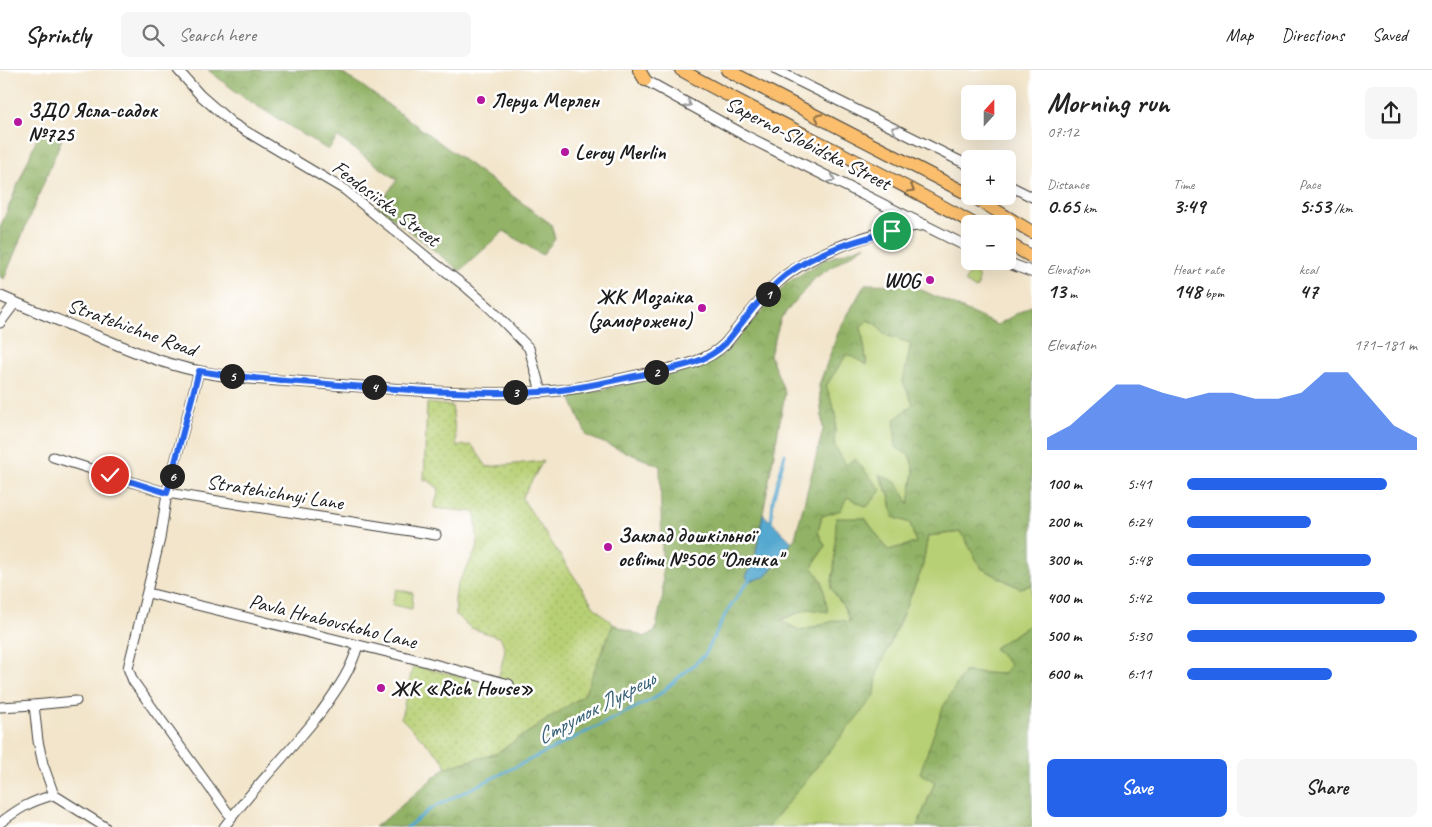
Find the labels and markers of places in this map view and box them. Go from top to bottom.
place label: Леруа Мерлен [491,87,601,114]
marker: Леруа Мерлен [475,94,487,106]
place label: ЗДО Ясла-садок №725 [28,97,158,147]
marker: ЗДО Ясла-садок №725 [12,116,24,128]
place label: Leroy Merlin [575,139,666,166]
marker: Leroy Merlin [559,146,571,158]
pin [871,210,913,252]
place label: WOG [884,267,922,293]
marker: WOG [924,274,936,286]
pin: 1 [756,282,780,306]
place label: ЖК Мозаіка (заморожено) [587,283,694,334]
marker: ЖК Мозаіка (заморожено) [696,302,708,314]
pin: 2 [644,360,668,384]
pin: 5 [220,364,244,388]
pin: 4 [362,374,386,400]
pin: 3 [502,380,528,404]
pin [89,454,131,496]
pin: 6 [160,464,184,488]
place label: Заклад дошкільної освіти №506 "Оленка" [618,522,787,572]
marker: Заклад дошкільної освіти №506 "Оленка" [602,541,614,553]
place label: ЖК «Rich House» [391,675,533,701]
marker: ЖК «Rich House» [375,682,387,694]

